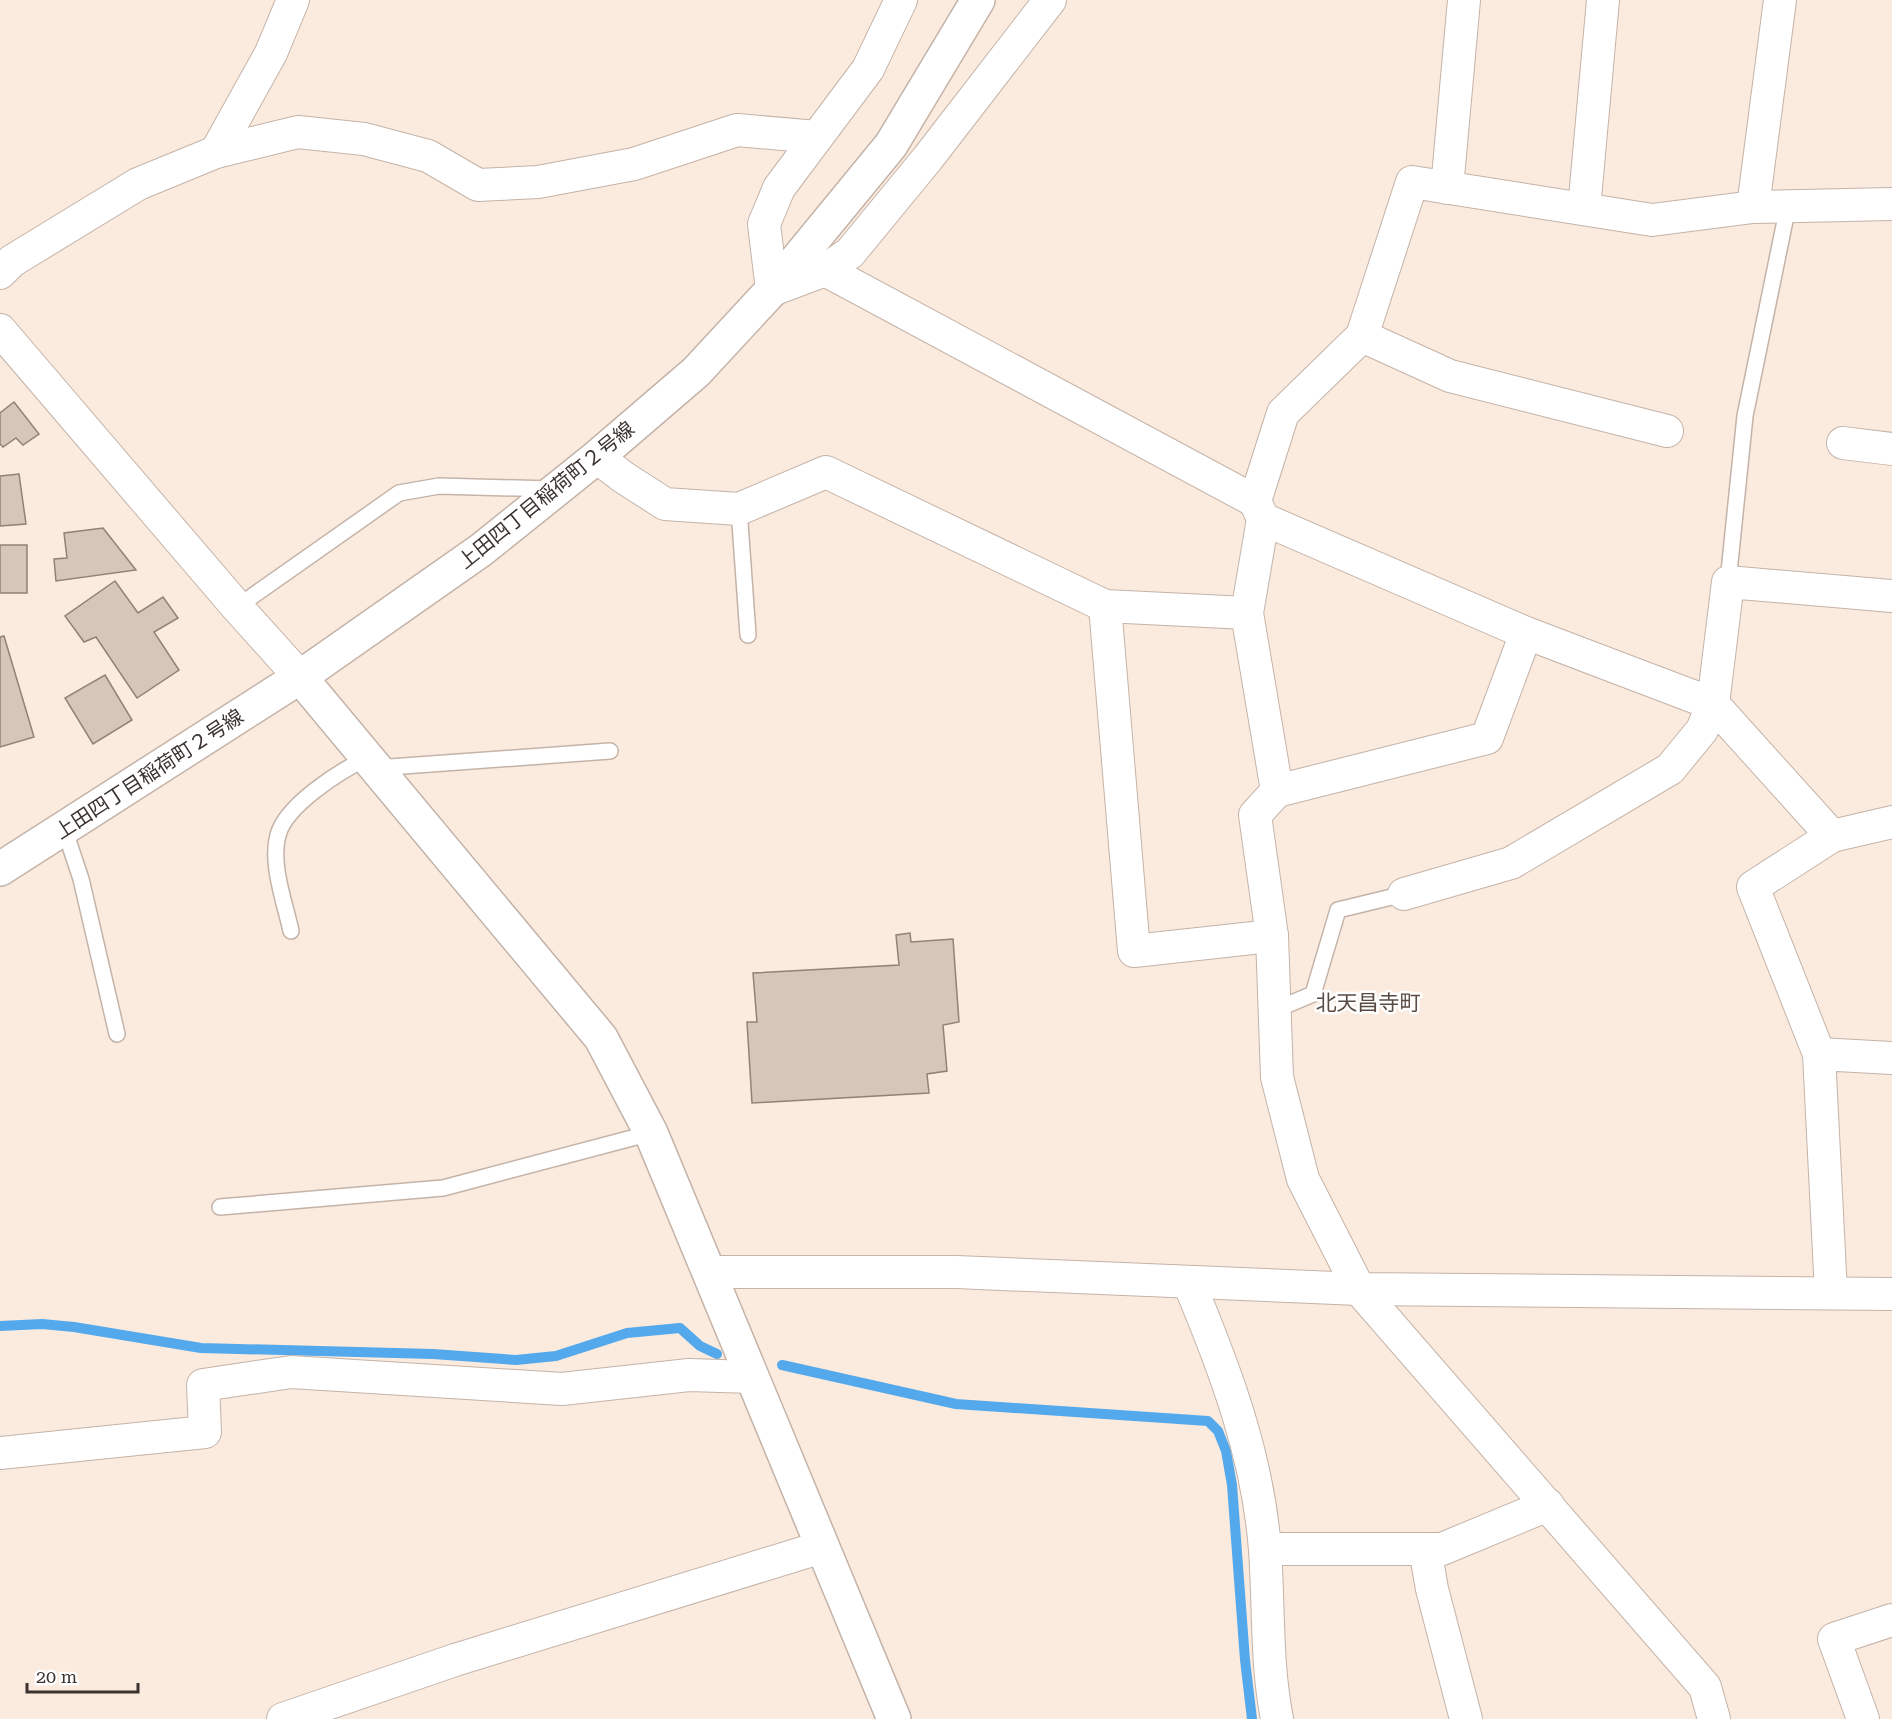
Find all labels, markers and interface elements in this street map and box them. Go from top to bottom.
street label: 上田四丁目稲荷町２号線 [453,416,639,574]
street label: 上田四丁目稲荷町２号線 [50,704,248,844]
district label: 北天昌寺町 [1316,991,1421,1015]
scale bar [27,1656,138,1694]
text: 20 m [36,1666,77,1687]

